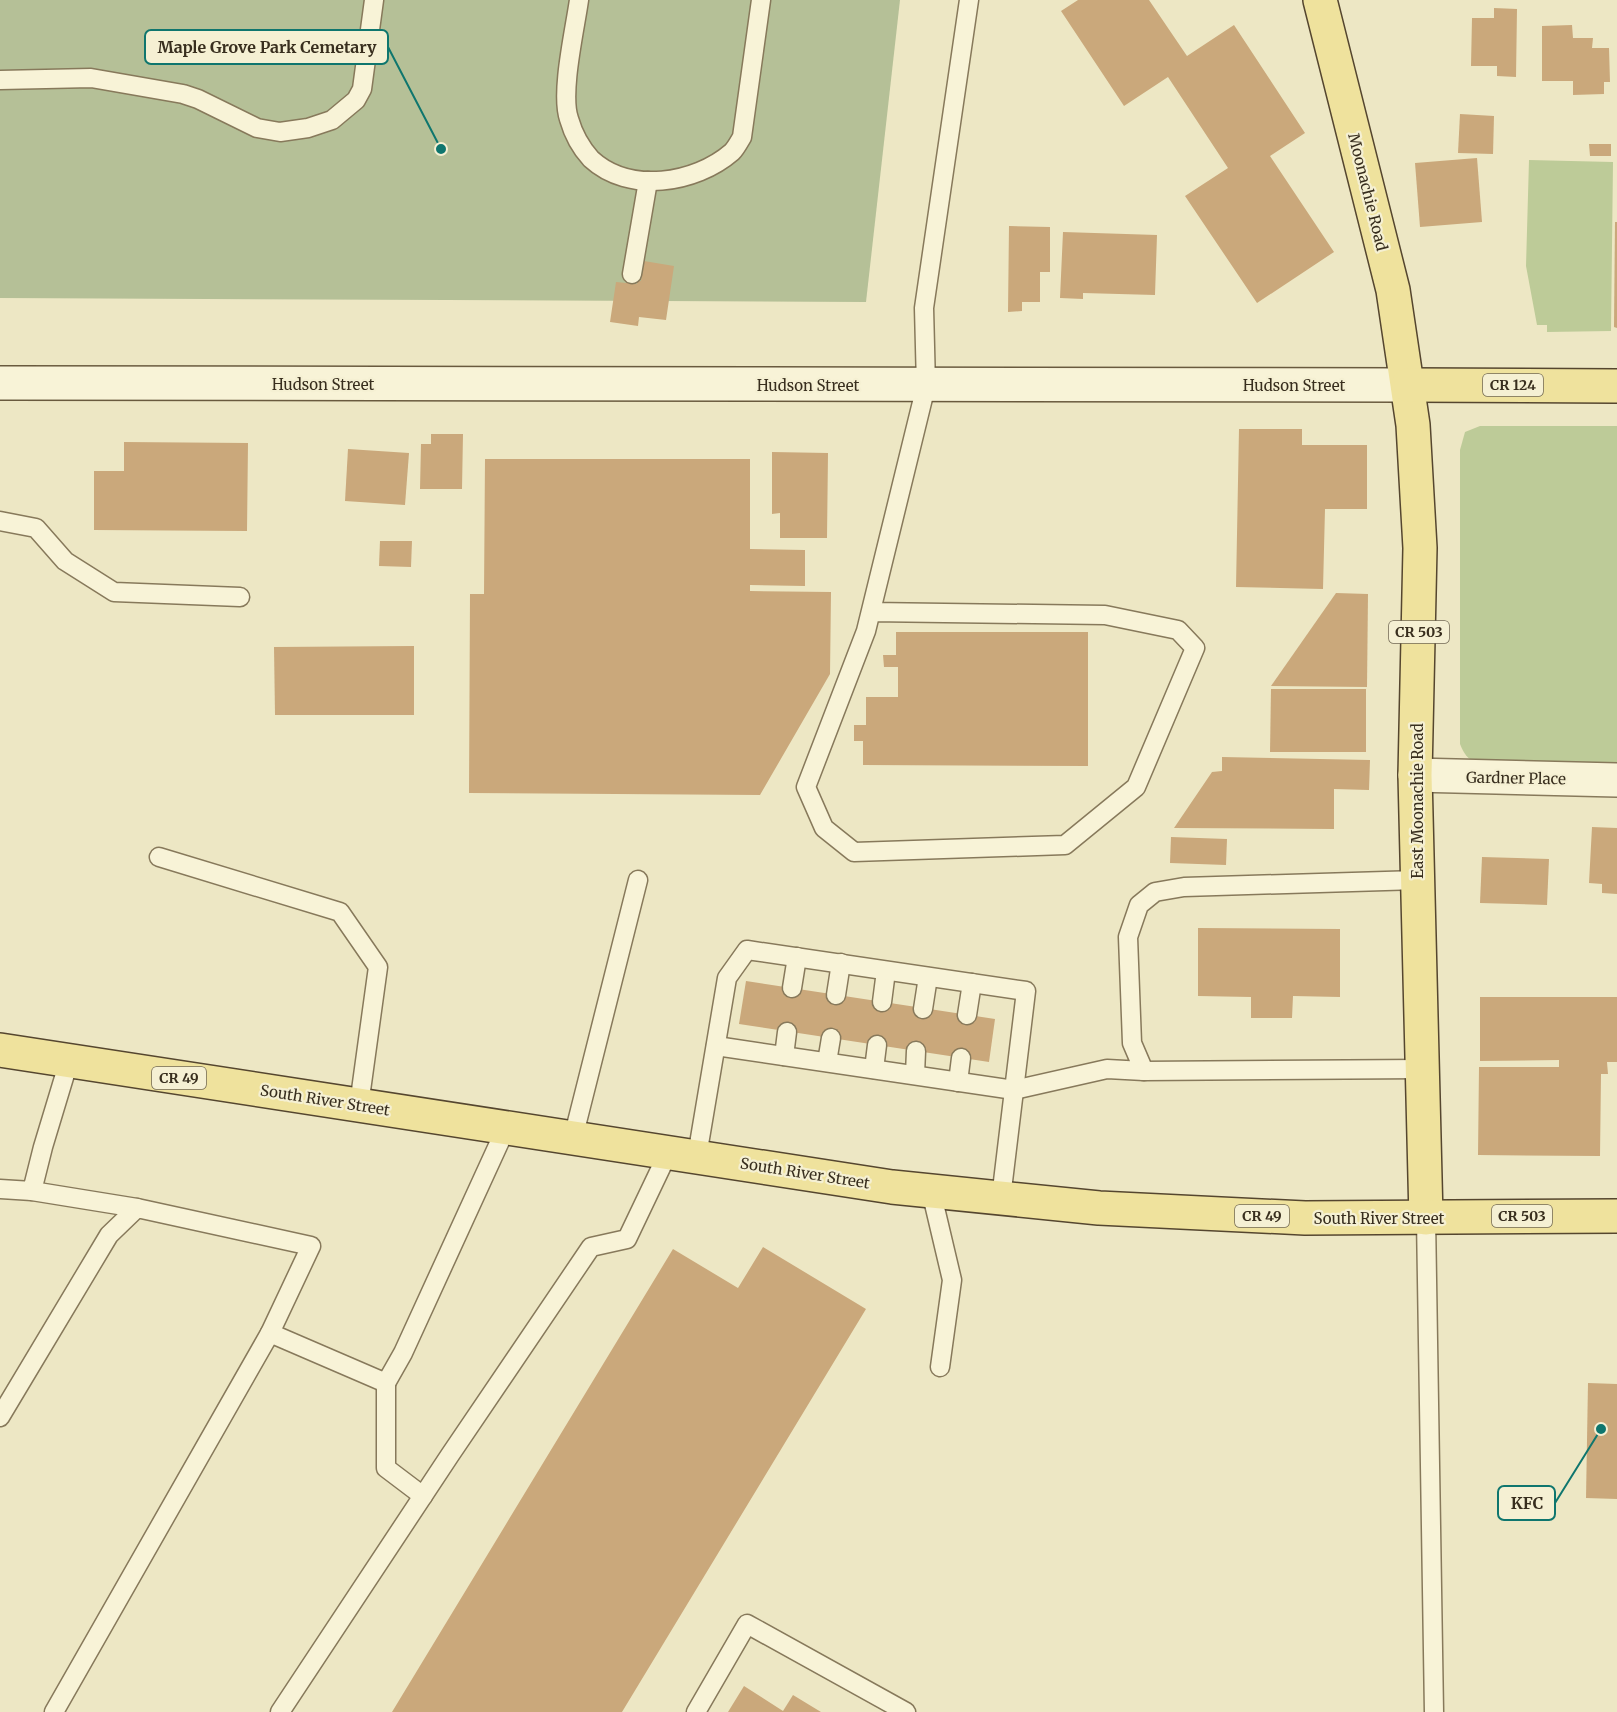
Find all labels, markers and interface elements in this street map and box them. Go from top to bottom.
callout: Maple Grove Park Cemetary [145,30,388,64]
text: Maple Grove Park Cemetary [157,37,377,57]
street label: Moonachie Road [1344,131,1392,253]
road number: CR 124 [1483,374,1543,396]
street label: Hudson Street [272,375,374,394]
street label: Hudson Street [757,376,859,395]
street label: Hudson Street [1243,376,1345,395]
road number: CR 503 [1389,621,1449,643]
street label: East Moonachie Road [1408,723,1427,879]
street label: Gardner Place [1466,768,1566,788]
road number: CR 49 [152,1067,206,1089]
street label: South River Street [259,1080,391,1120]
street label: South River Street [739,1153,871,1193]
road number: CR 49 [1235,1205,1289,1227]
road number: CR 503 [1492,1205,1552,1227]
street label: South River Street [1314,1209,1445,1228]
callout: KFC [1498,1486,1555,1520]
text: KFC [1511,1493,1543,1513]

